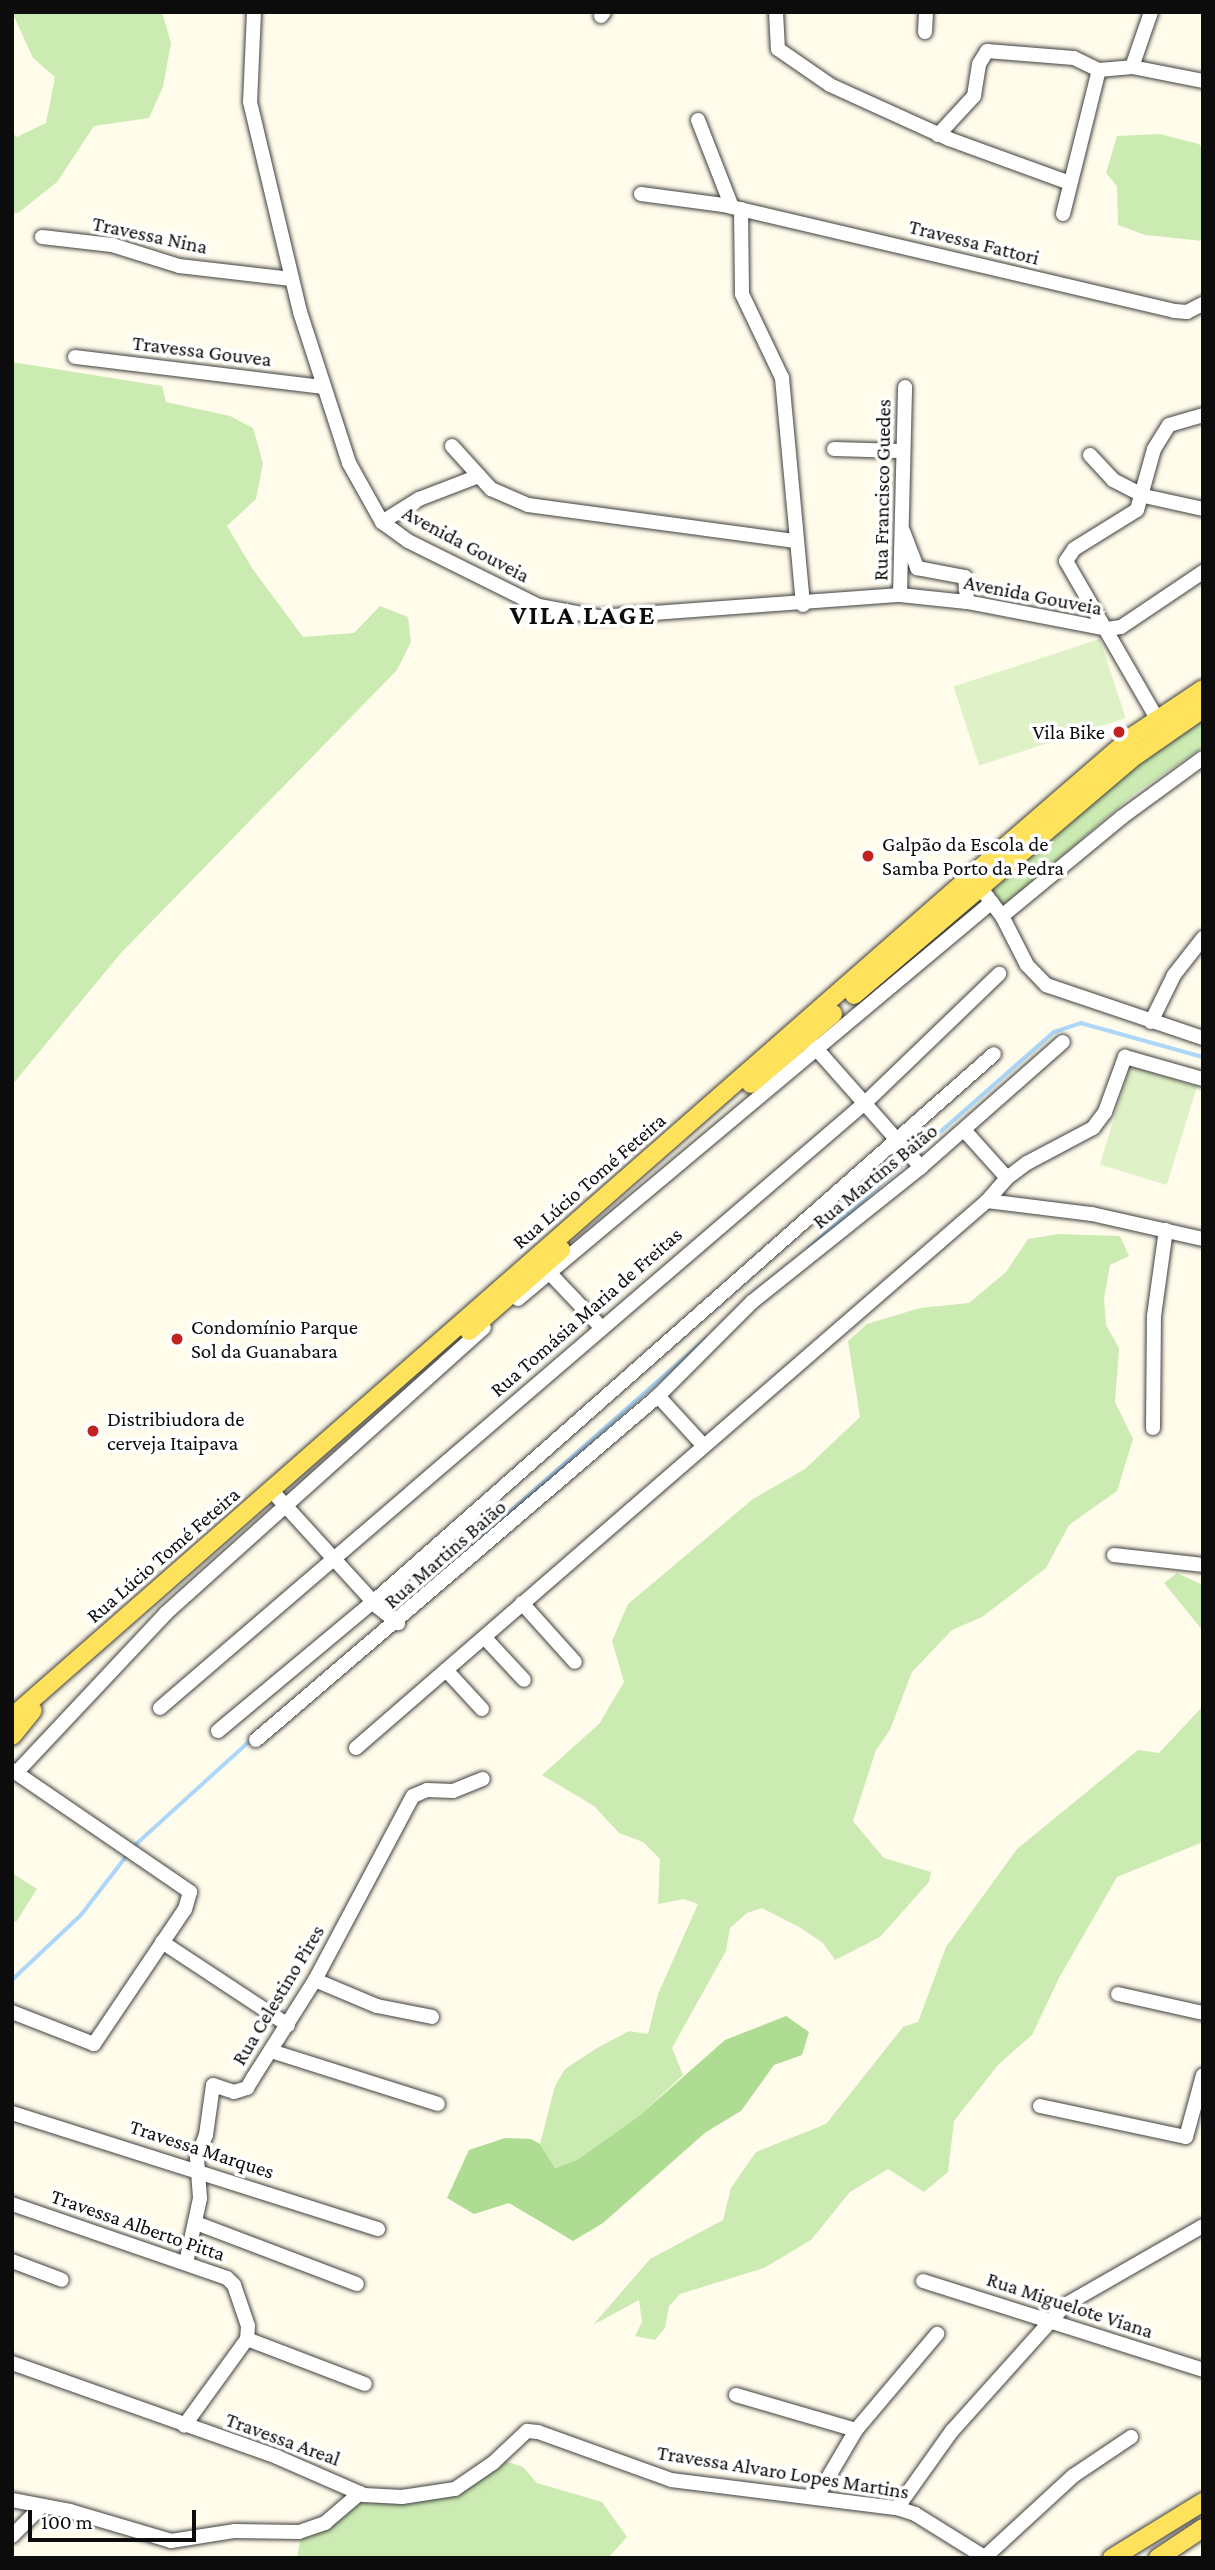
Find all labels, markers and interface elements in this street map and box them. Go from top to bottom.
street label: Travessa Nina [90,210,210,260]
street label: Travessa Fattori [906,214,1042,270]
street label: Travessa Gouvea [131,330,273,372]
street label: Rua Francisco Guedes [868,399,896,581]
street label: Avenida Gouveia [398,500,534,588]
street label: Avenida Gouveia [962,569,1104,621]
district label: VILA LAGE [511,598,655,632]
place label: Vila Bike [1033,719,1105,745]
marker: Vila Bike [1111,724,1127,740]
place label: Galpão da Escola de Samba Porto da Pedra [882,831,1064,881]
marker: Galpão da Escola de Samba Porto da Pedra [860,848,876,864]
street label: Rua Lúcio Tomé Feteira [507,1108,671,1254]
street label: Rua Martins Baião [807,1118,943,1234]
street label: Rua Tomásia Maria de Freitas [485,1222,687,1402]
place label: Condomínio Parque Sol da Guanabara [191,1314,358,1364]
marker: Condomínio Parque Sol da Guanabara [169,1331,185,1347]
place label: Distribiudora de cerveja Itaipava [107,1406,245,1456]
marker: Distribiudora de cerveja Itaipava [85,1423,101,1439]
street label: Rua Lúcio Tomé Feteira [81,1482,245,1628]
street label: Rua Martins Baião [379,1494,511,1614]
street label: Rua Celestino Pires [226,1920,330,2070]
street label: Travessa Marques [127,2114,277,2184]
street label: Travessa Alberto Pitta [48,2183,228,2267]
street label: Rua Miguelote Viana [984,2266,1156,2344]
street label: Travessa Areal [222,2407,344,2471]
street label: Travessa Alvaro Lopes Martins [655,2440,911,2504]
scale bar [32,2496,200,2540]
text: 100 m [41,2510,93,2534]

